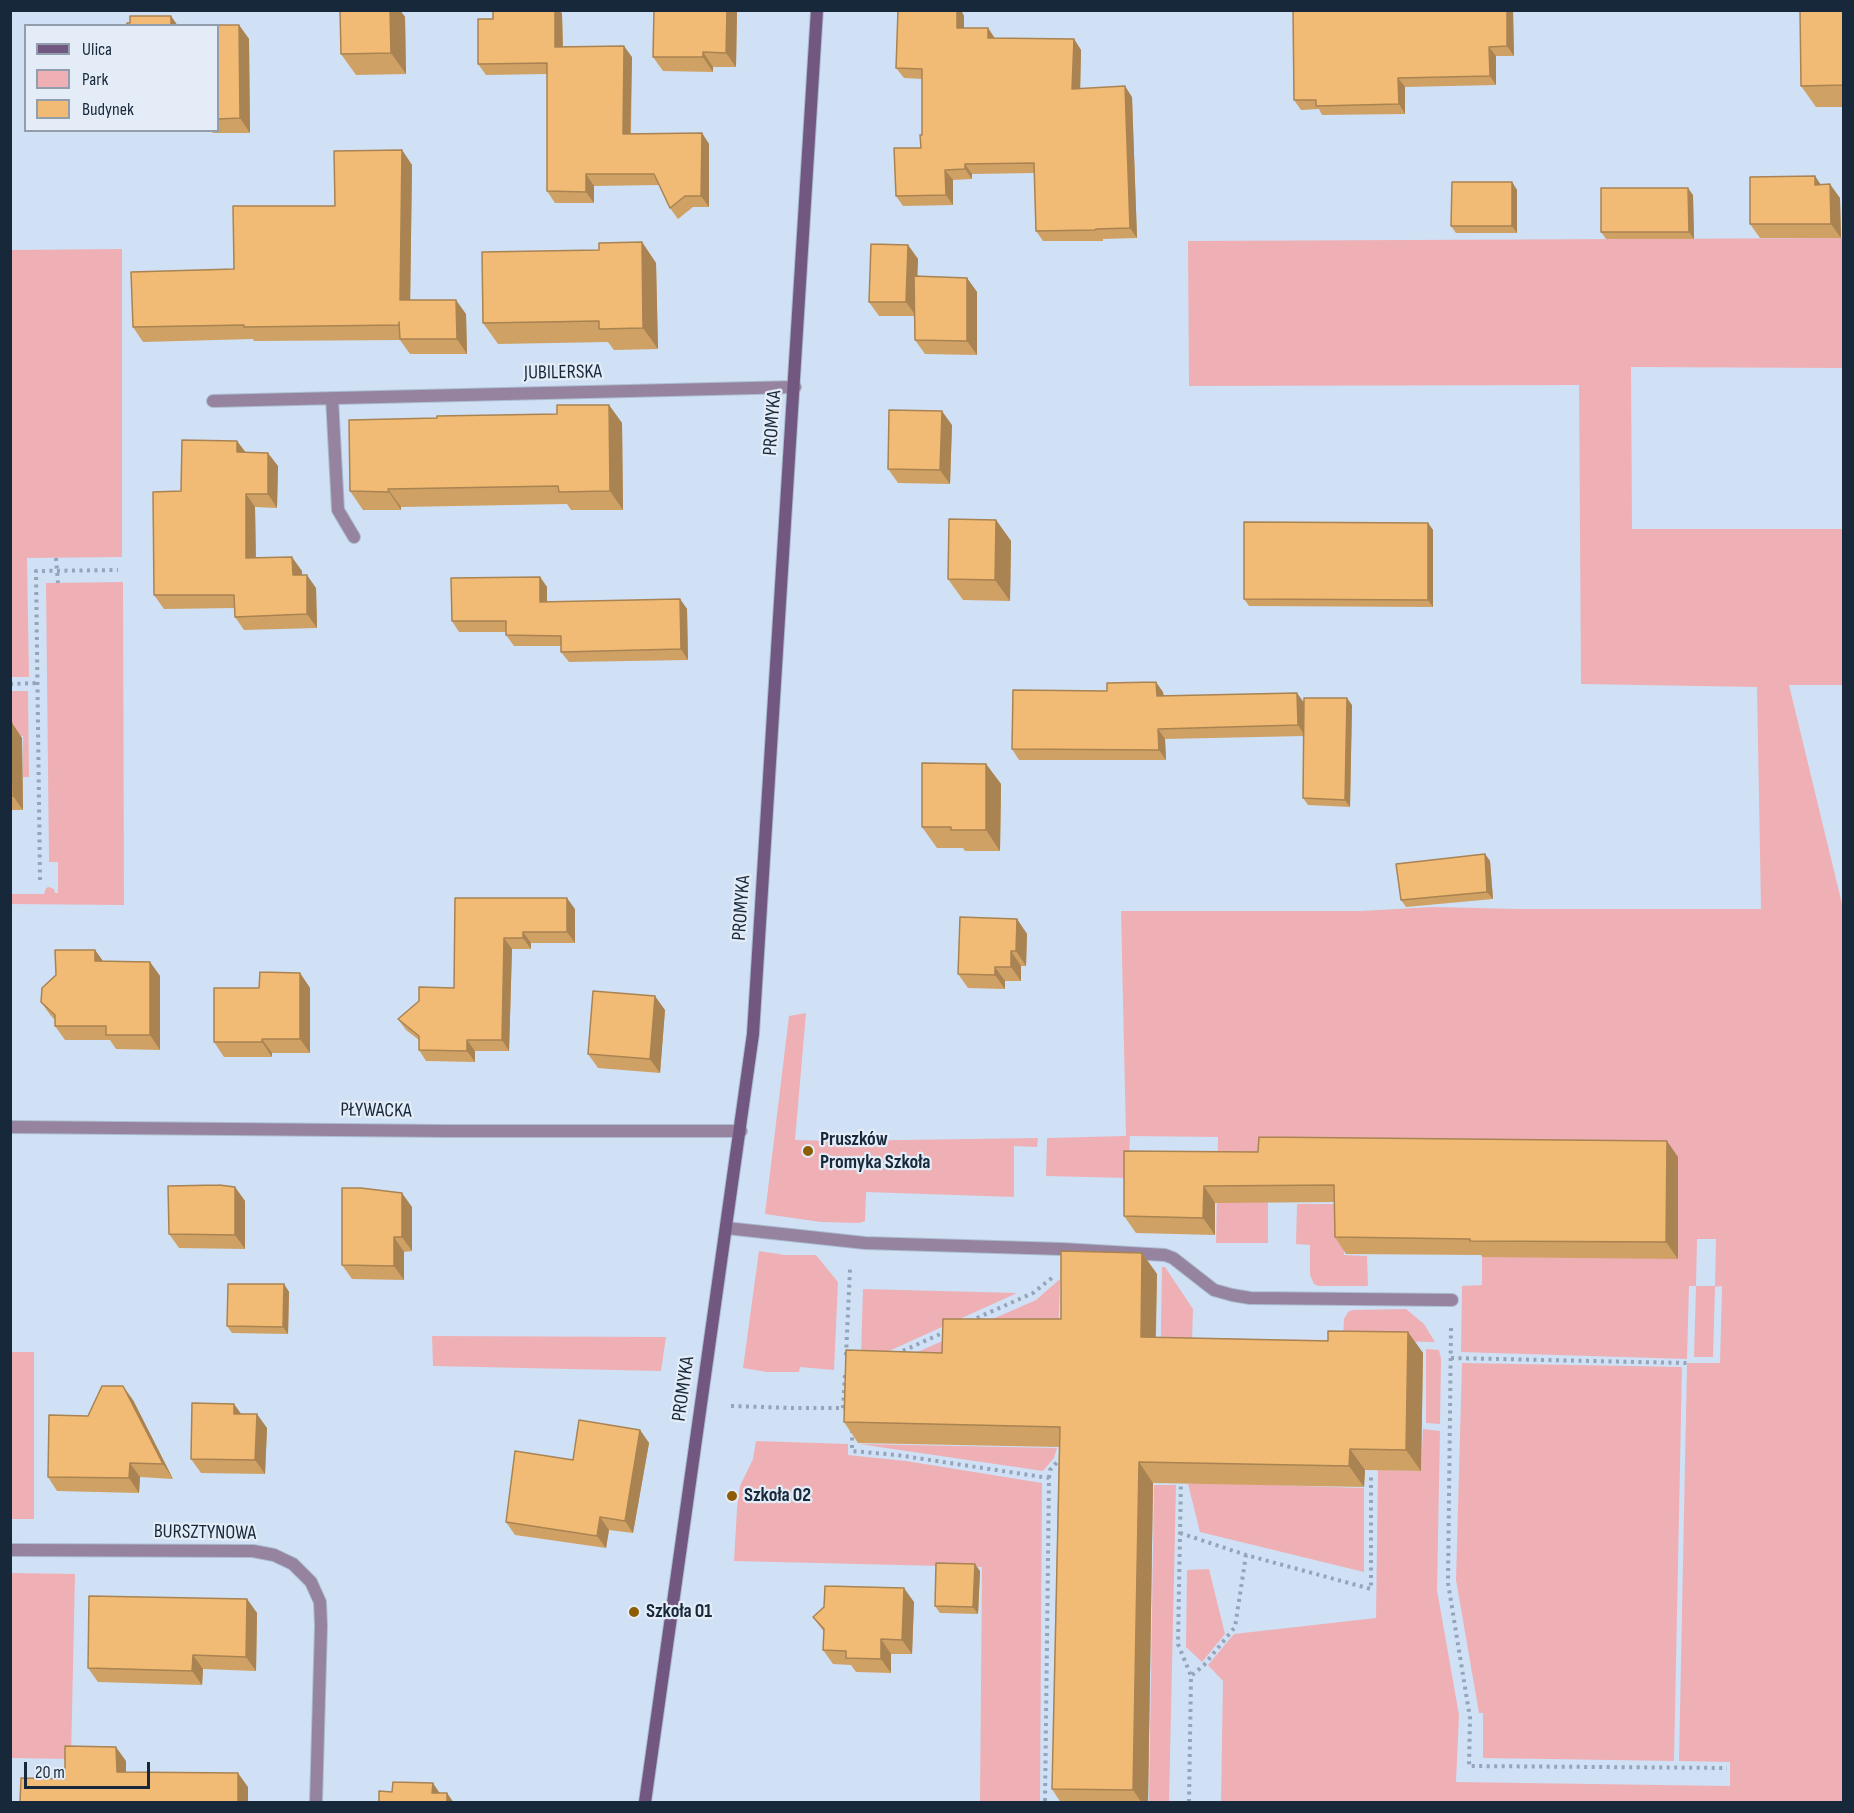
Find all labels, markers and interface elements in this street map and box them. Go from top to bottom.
legend [24,24,219,132]
text: Ulica [82,39,112,60]
text: Park [82,69,108,90]
text: Budynek [82,99,134,120]
street label: JUBILERSKA [524,360,602,386]
street label: PROMYKA [759,390,787,456]
street label: PROMYKA [728,875,756,941]
street label: PŁYWACKA [340,1098,412,1124]
place label: Pruszków Promyka Szkoła [820,1128,931,1175]
marker: Pruszków Promyka Szkoła [801,1144,815,1158]
street label: PROMYKA [668,1355,700,1423]
place label: Szkoła 02 [744,1484,811,1508]
marker: Szkoła 02 [725,1489,739,1503]
street label: BURSZTYNOWA [154,1520,256,1546]
place label: Szkoła 01 [646,1600,712,1624]
marker: Szkoła 01 [627,1605,641,1619]
scale bar [27,1750,153,1788]
text: 20 m [35,1762,65,1783]

